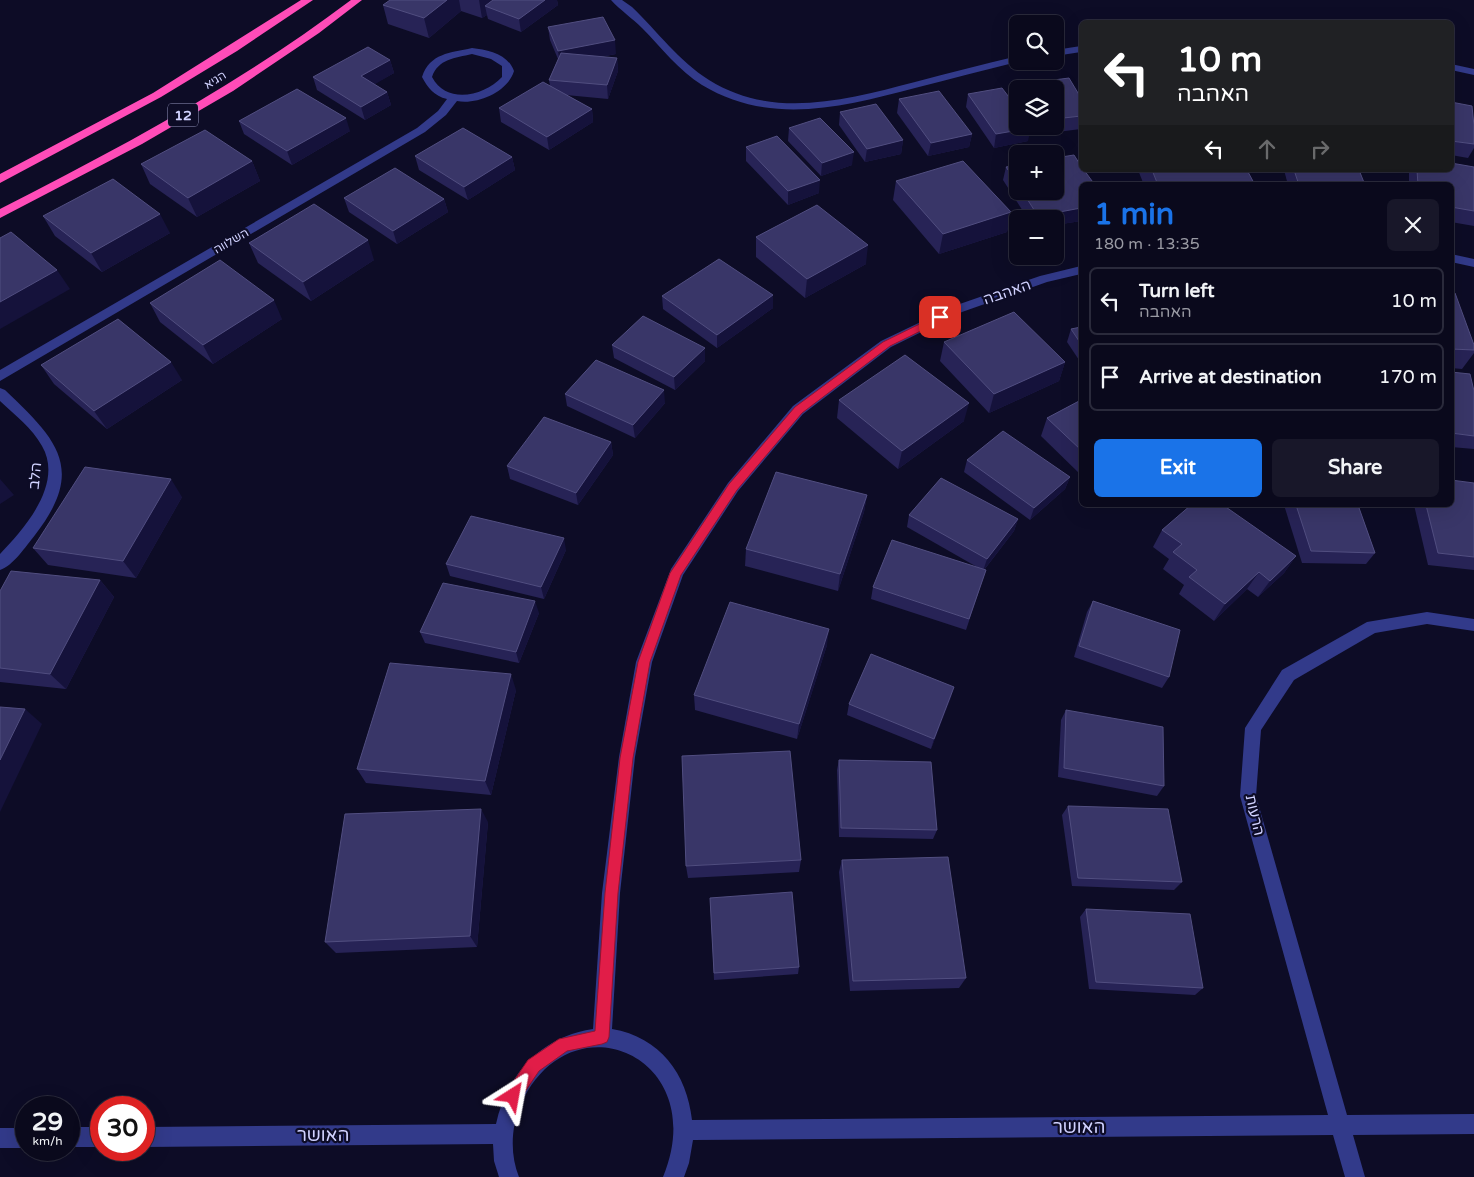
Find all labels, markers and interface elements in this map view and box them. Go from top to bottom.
map controls [1009,15,1064,265]
button: search [1009,15,1064,70]
text: 10 m [1177,39,1262,81]
icon: left [1094,40,1159,105]
street label: הגיא [201,68,229,92]
button: layers [1009,80,1064,135]
text: האהבה [1177,81,1249,107]
road number: 12 [168,104,198,126]
icon: left [1200,135,1228,163]
icon: ahead [1253,135,1281,163]
icon: right [1306,135,1334,163]
button: + [1009,145,1064,200]
text: 1 min [1094,196,1174,233]
button: close [1387,199,1439,251]
button: − [1009,210,1064,265]
street label: השלווה [211,225,251,257]
text: 180 m · 13:35 [1094,234,1200,254]
street label: האהבה [981,275,1033,309]
text: Turn left [1139,280,1215,302]
icon: left [1096,287,1124,315]
text: 10 m [1391,290,1437,312]
pin [919,296,961,338]
text: האהבה [1139,302,1191,322]
icon: arrive [926,303,954,331]
icon: arrive [1096,363,1124,391]
text: Arrive at destination [1139,366,1322,388]
text: 170 m [1379,366,1437,388]
button: Exit [1094,439,1262,497]
button: Share [1272,439,1439,497]
street label: הלב [25,461,45,491]
street label: הרעות [1242,793,1268,837]
position arrow [486,1069,538,1121]
speed limit sign: 30 [90,1096,155,1161]
text: 29 [32,1107,63,1137]
street label: האושר [1053,1116,1105,1138]
street label: האושר [297,1124,349,1146]
text: km/h [32,1134,63,1148]

